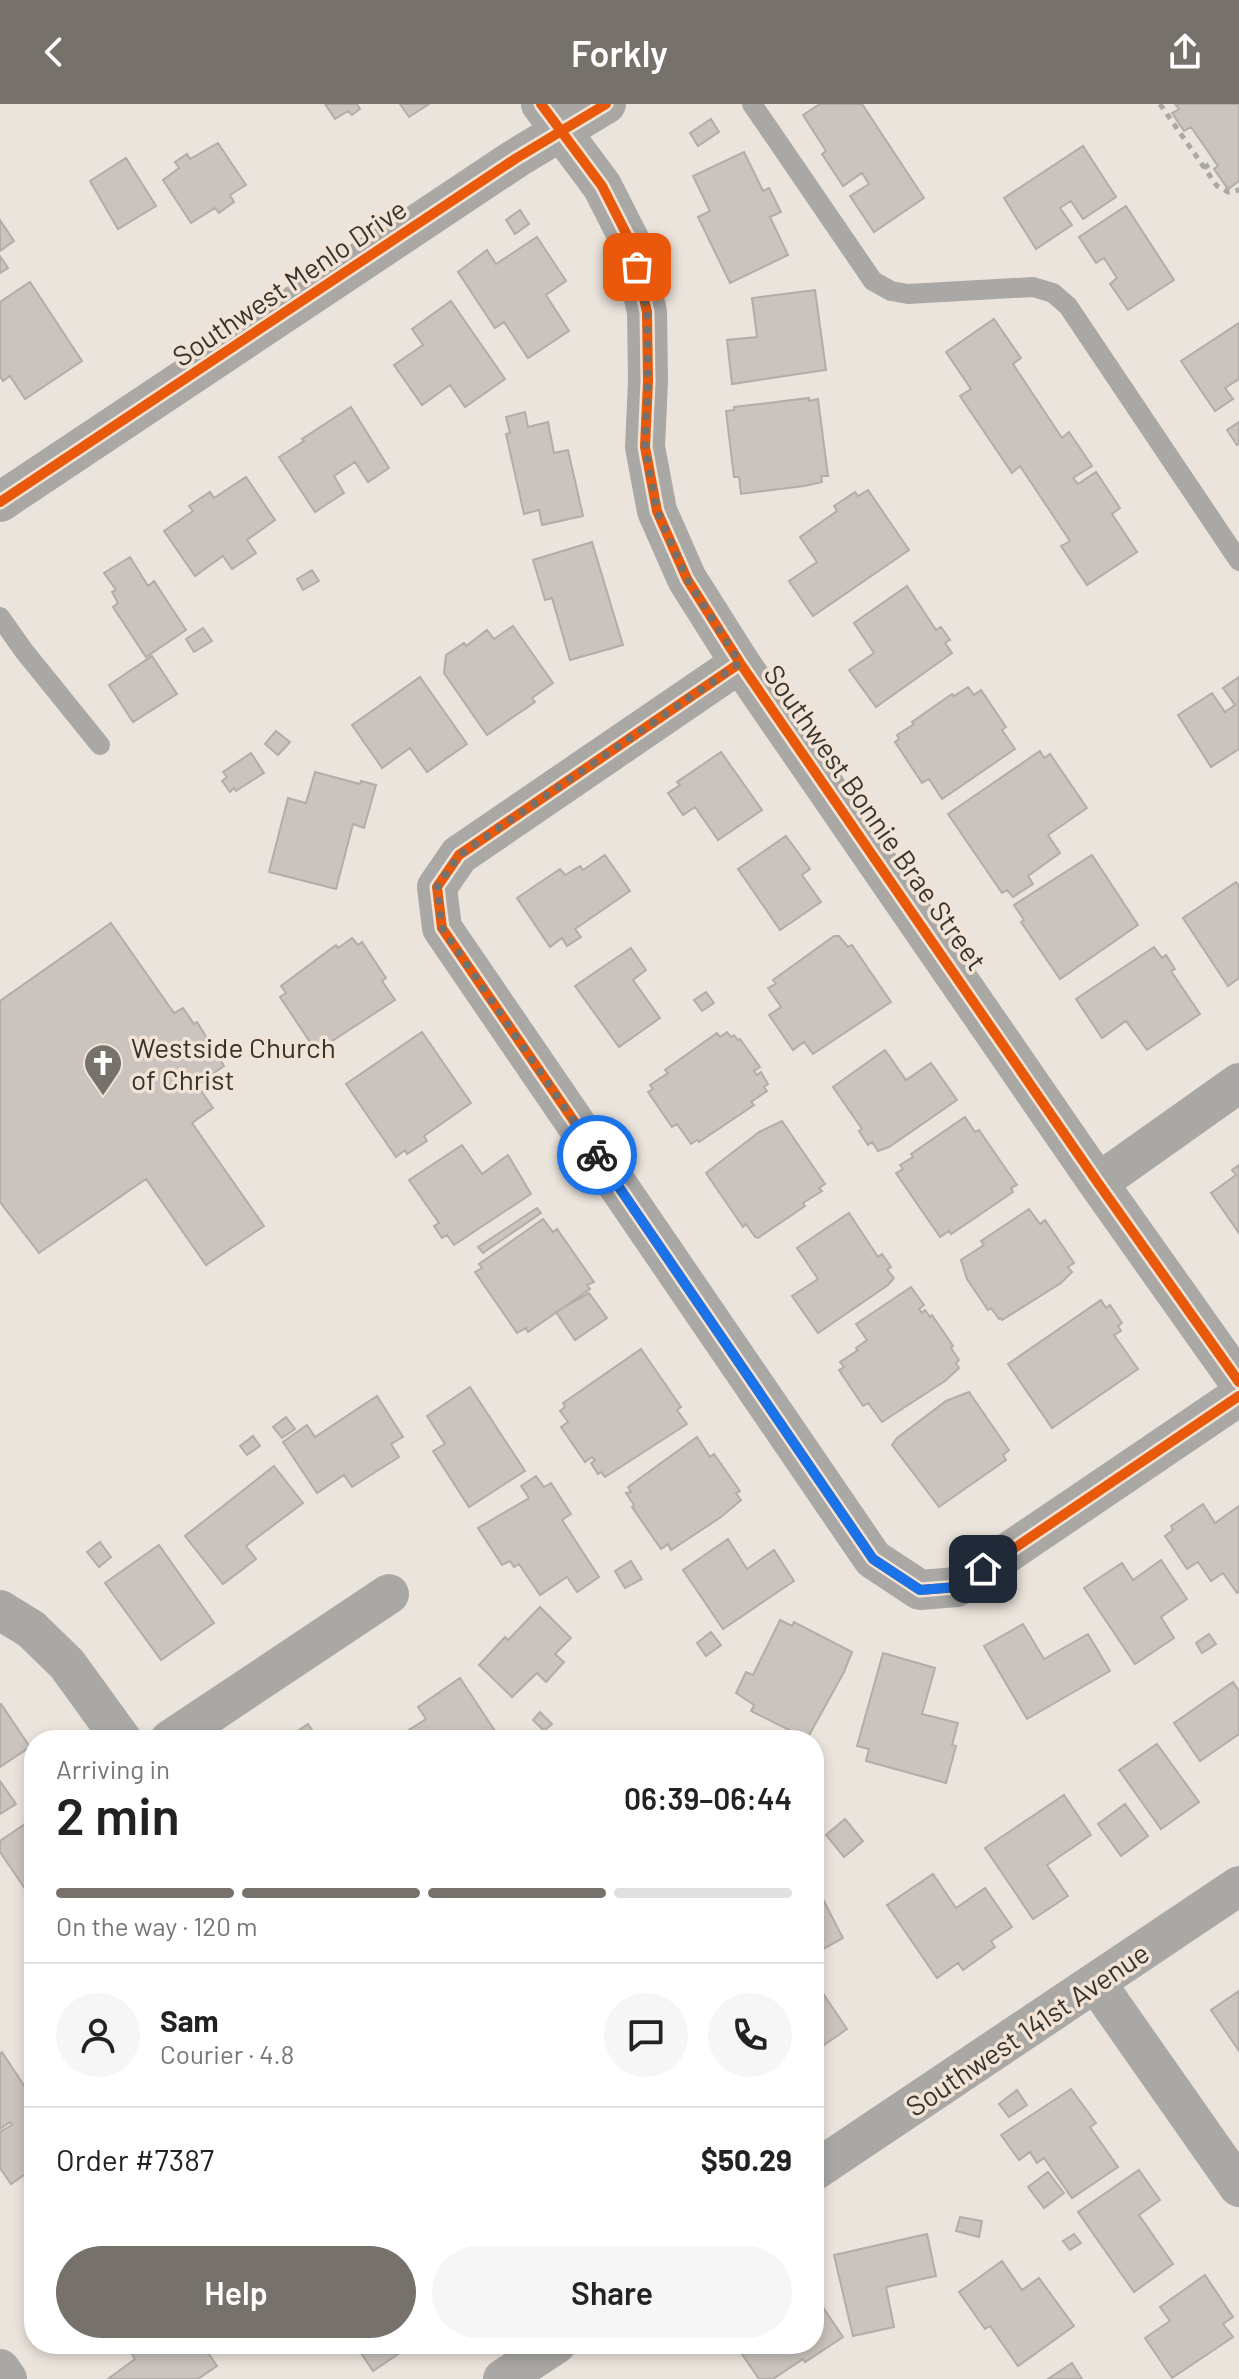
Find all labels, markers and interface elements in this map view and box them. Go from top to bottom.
icon: back [32,30,76,74]
icon: share [1163,30,1207,74]
text: Forkly [571,31,668,74]
street label: Southwest Menlo Drive [166,191,412,373]
pin [603,233,671,301]
icon: bag [615,245,659,289]
street label: Southwest Bonnie Brae Street [757,658,995,976]
place label: Westside Church of Christ [131,1030,336,1096]
church icon: Westside Church of Christ [82,1042,124,1097]
courier [557,1115,637,1195]
icon: bike [575,1133,619,1177]
pin [949,1535,1017,1603]
icon: home [961,1547,1005,1591]
text: Arriving in [56,1753,170,1784]
text: 06:39–06:44 [624,1780,792,1816]
text: 2 min [56,1783,180,1845]
text: On the way · 120 m [56,1910,258,1941]
street label: Southwest 141st Avenue [899,1935,1155,2123]
button: person [56,1993,140,2077]
button: chat [604,1993,688,2077]
button: phone [708,1993,792,2077]
text: Sam [160,2002,219,2038]
text: Courier · 4.8 [160,2038,294,2069]
text: Order #7387 [56,2141,214,2177]
text: $50.29 [701,2141,792,2177]
button: Help [56,2246,416,2338]
button: Share [432,2246,792,2338]

